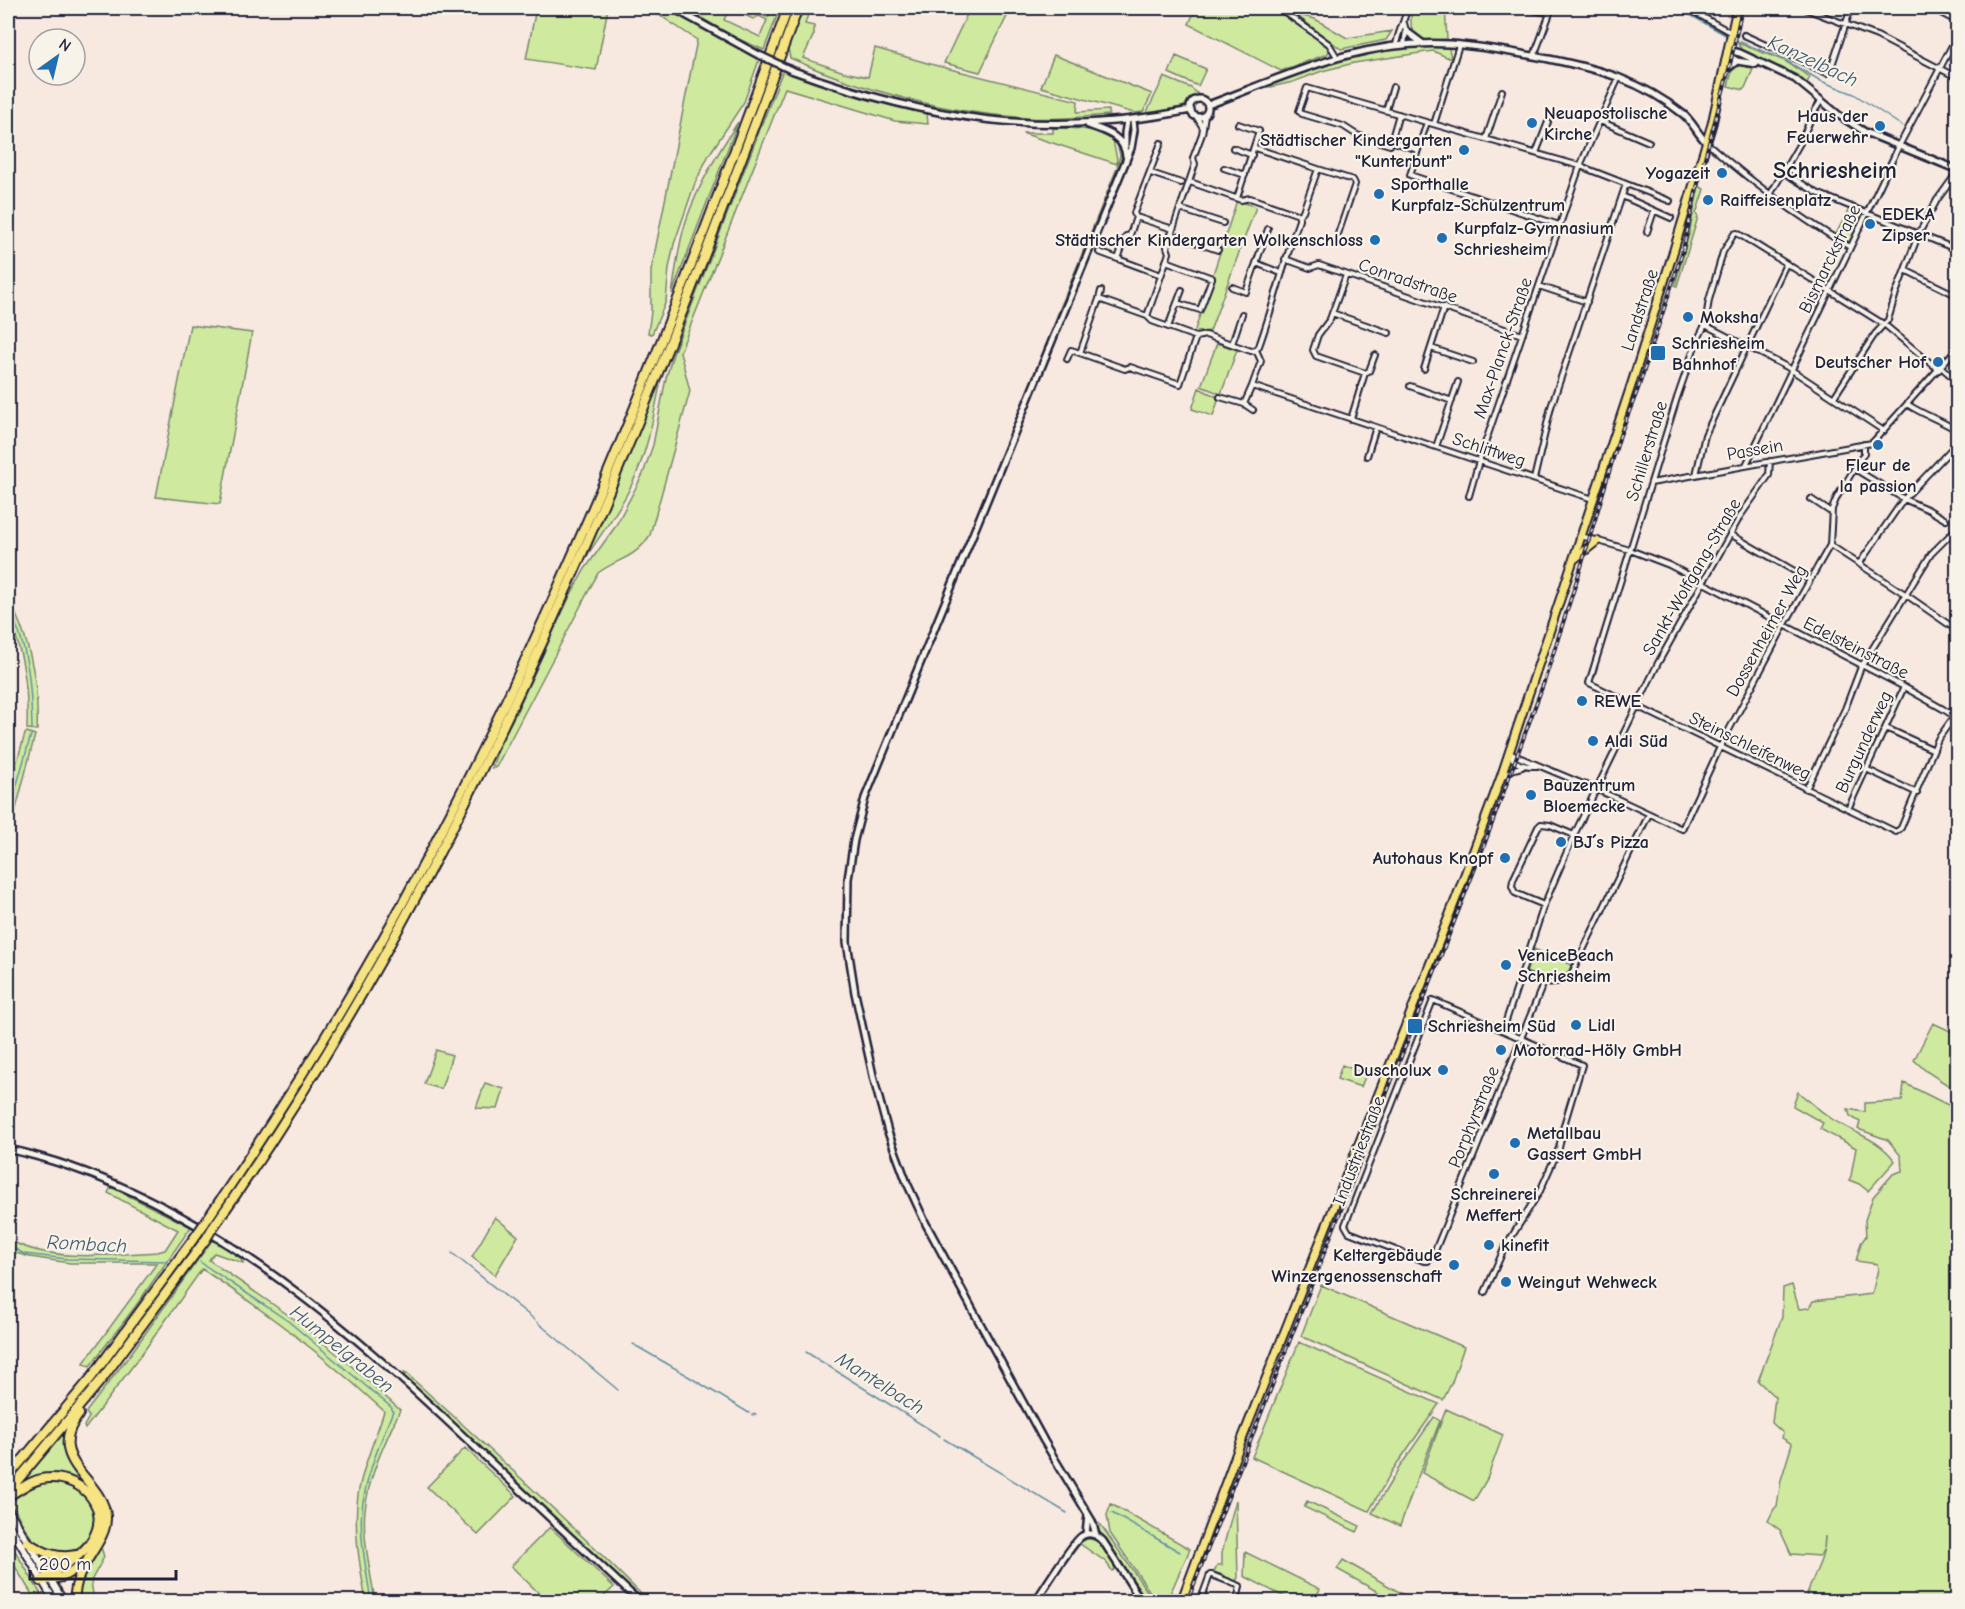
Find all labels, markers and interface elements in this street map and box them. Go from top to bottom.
north arrow [27,27,87,87]
water label: Kanzelbach [1764,30,1862,92]
text: N [55,35,74,56]
place label: Neuapostolische Kirche [1544,103,1667,145]
place label: Haus der Feuerwehr [1787,106,1869,148]
marker: Neuapostolische Kirche [1525,116,1539,130]
marker: Haus der Feuerwehr [1873,119,1887,133]
place label: Städtischer Kindergarten "Kunterbunt" [1260,130,1452,172]
marker: Städtischer Kindergarten "Kunterbunt" [1457,143,1471,157]
district label: Schriesheim [1773,156,1897,184]
place label: Yogazeit [1646,163,1711,184]
marker: Yogazeit [1715,166,1729,180]
place label: Sporthalle Kurpfalz-Schulzentrum [1391,174,1565,216]
marker: Sporthalle Kurpfalz-Schulzentrum [1372,187,1386,201]
place label: Raiffeisenplatz [1720,190,1831,211]
marker: Raiffeisenplatz [1701,193,1715,207]
street label: Bismarckstraße [1795,201,1865,317]
place label: EDEKA Zipser [1882,204,1935,246]
marker: EDEKA Zipser [1863,217,1877,231]
place label: Kurpfalz-Gymnasium Schriesheim [1454,218,1614,260]
place label: Städtischer Kindergarten Wolkenschloss [1055,230,1363,251]
marker: Kurpfalz-Gymnasium Schriesheim [1435,231,1449,245]
marker: Städtischer Kindergarten Wolkenschloss [1368,233,1382,247]
street label: Conradstraße [1356,254,1460,308]
street label: Landstraße [1617,266,1663,354]
street label: Max-Planck-Straße [1469,275,1537,421]
place label: Moksha [1700,307,1759,328]
marker: Moksha [1681,310,1695,324]
place label: Schriesheim Bahnhof [1672,333,1765,375]
marker: Schriesheim Bahnhof [1649,344,1667,362]
place label: Deutscher Hof [1815,352,1927,373]
marker: Deutscher Hof [1931,355,1945,369]
street label: Schillerstraße [1622,398,1672,504]
street label: Schlittweg [1450,428,1528,472]
street label: Passein [1725,435,1785,465]
marker: Fleur de la passion [1871,438,1885,452]
place label: Fleur de la passion [1839,455,1917,497]
street label: Sankt-Wolfgang-Straße [1638,495,1746,659]
street label: Dossenheimer Weg [1722,561,1812,701]
street label: Edelsteinstraße [1800,612,1912,684]
street label: Burgunderweg [1831,688,1897,796]
place label: REWE [1594,691,1641,712]
marker: REWE [1575,694,1589,708]
street label: Steinschleifenweg [1686,707,1814,785]
place label: Aldi Süd [1605,731,1668,752]
marker: Aldi Süd [1586,734,1600,748]
place label: Bauzentrum Bloemecke [1543,775,1635,817]
marker: Bauzentrum Bloemecke [1524,788,1538,802]
place label: BJ´s Pizza [1573,832,1649,853]
marker: BJ´s Pizza [1554,835,1568,849]
place label: Autohaus Knopf [1373,848,1494,869]
marker: Autohaus Knopf [1498,851,1512,865]
place label: VeniceBeach Schriesheim [1518,945,1614,987]
marker: VeniceBeach Schriesheim [1499,958,1513,972]
place label: Lidl [1588,1015,1615,1036]
place label: Schriesheim Süd [1428,1016,1556,1037]
marker: Schriesheim Süd [1406,1017,1424,1035]
marker: Lidl [1569,1018,1583,1032]
place label: Motorrad-Höly GmbH [1513,1040,1682,1061]
marker: Motorrad-Höly GmbH [1494,1043,1508,1057]
place label: Duscholux [1353,1060,1431,1081]
marker: Duscholux [1436,1063,1450,1077]
street label: Porphyrstraße [1444,1063,1504,1171]
street label: Industriestraße [1328,1093,1390,1209]
place label: Metallbau Gassert GmbH [1527,1123,1642,1165]
marker: Metallbau Gassert GmbH [1508,1136,1522,1150]
marker: Schreinerei Meffert [1487,1167,1501,1181]
place label: Schreinerei Meffert [1451,1184,1537,1226]
water label: Rombach [46,1230,128,1258]
place label: kinefit [1501,1235,1550,1256]
marker: kinefit [1482,1238,1496,1252]
place label: Keltergebäude Winzergenossenschaft [1272,1245,1443,1287]
marker: Keltergebäude Winzergenossenschaft [1447,1258,1461,1272]
place label: Weingut Wehweck [1518,1272,1657,1293]
marker: Weingut Wehweck [1499,1275,1513,1289]
water label: Humpelgraben [286,1300,398,1398]
water label: Mantelbach [831,1346,928,1419]
scale bar [30,1543,176,1581]
text: 200 m [39,1554,91,1575]

